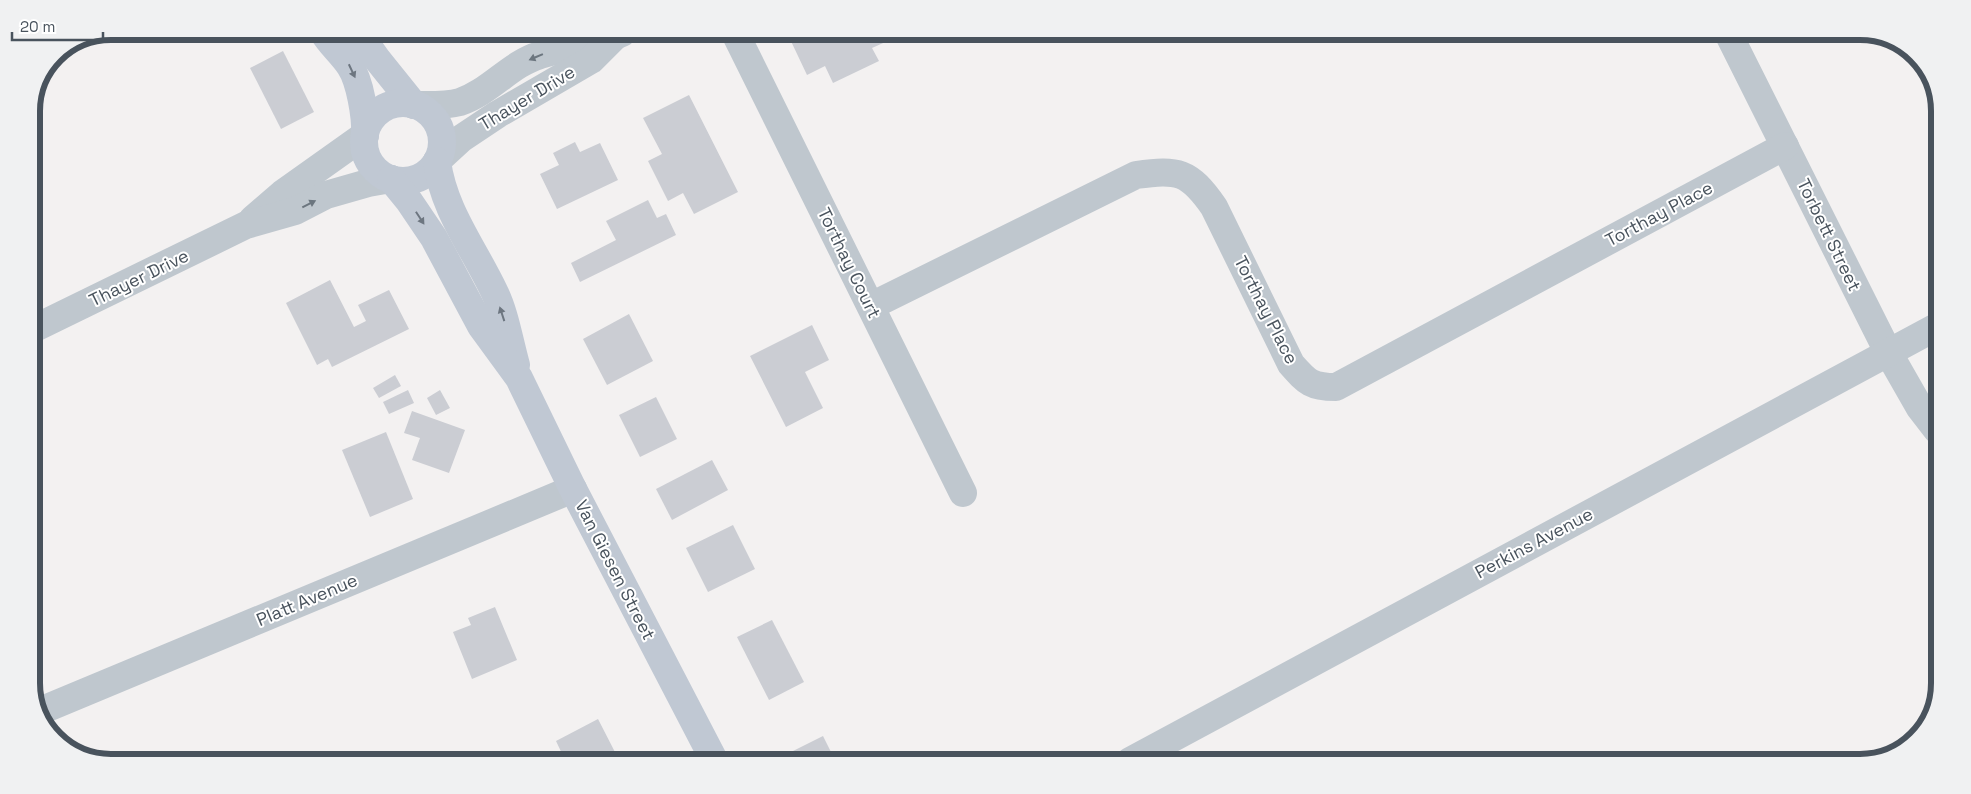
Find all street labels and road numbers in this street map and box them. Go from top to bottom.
street label: Thayer Drive [475,60,579,135]
street label: Torbett Street [1792,175,1867,295]
street label: Torthay Place [1601,176,1716,252]
street label: Torthay Court [813,204,886,322]
street label: Thayer Drive [85,244,192,312]
street label: Torthay Place [1229,252,1304,368]
street label: Van Giesen Street [570,496,661,644]
street label: Perkins Avenue [1471,502,1597,583]
street label: Platt Avenue [253,568,361,631]

